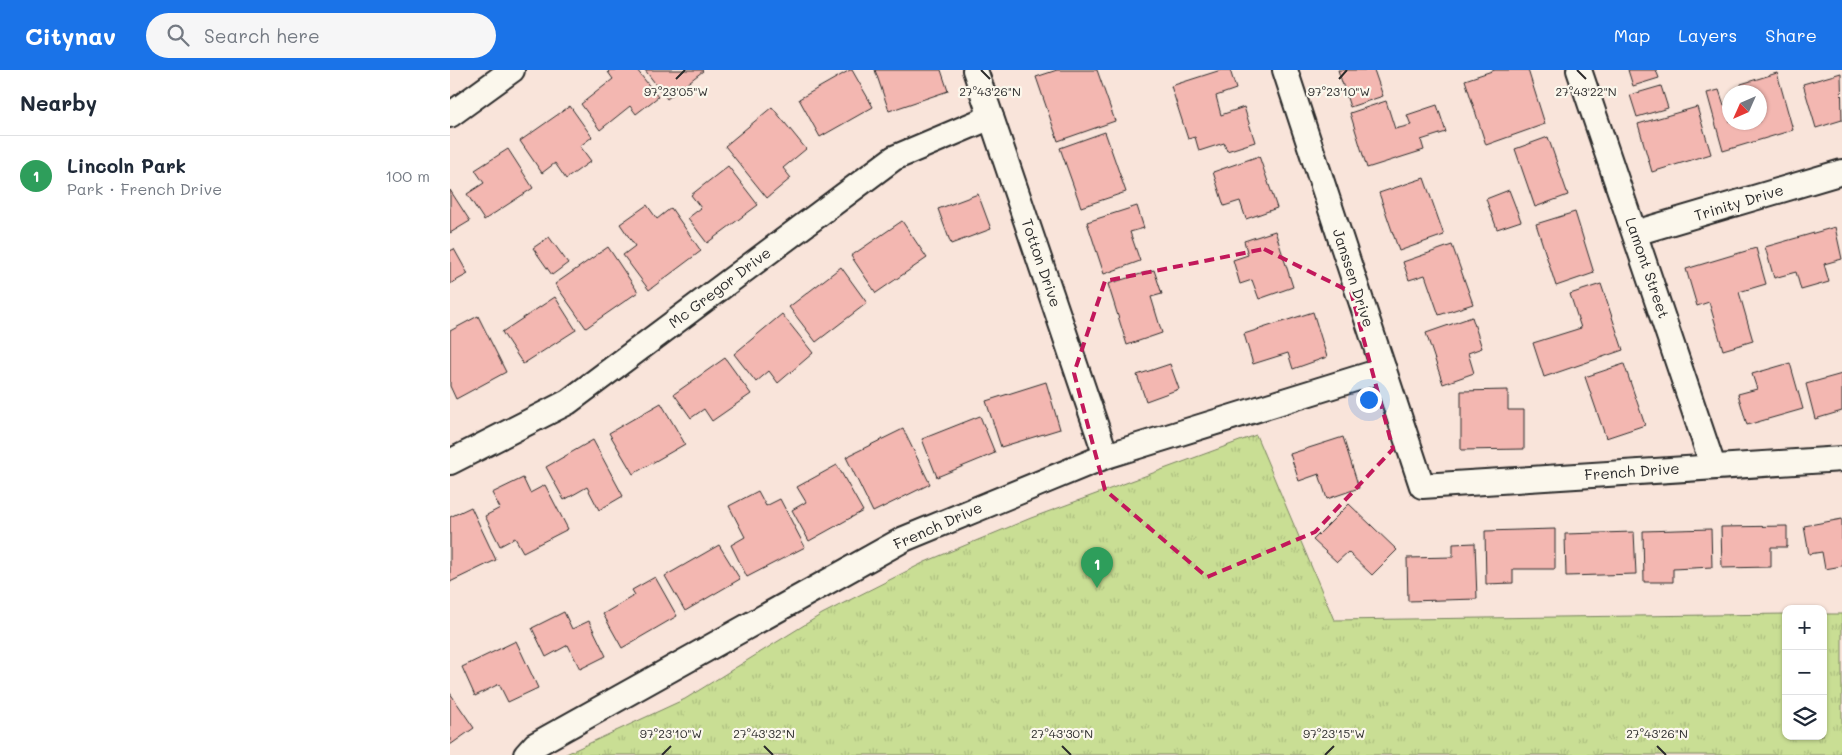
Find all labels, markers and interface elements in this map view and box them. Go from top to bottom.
search box [146,13,496,58]
text: Citynav [25,20,116,51]
icon: search [164,21,192,49]
text: Search here [204,23,320,48]
text: Map [1614,23,1650,47]
text: Layers [1678,23,1737,47]
text: Share [1765,23,1817,47]
text: 97°23'05"W [644,83,708,99]
text: 27°43'26"N [959,83,1021,99]
text: 97°23'10"W [1308,83,1370,99]
text: 27°43'22"N [1555,83,1617,99]
north arrow [1722,85,1767,130]
text: Nearby [20,89,97,116]
text: Lincoln Park [67,153,186,178]
text: 1 [32,165,40,186]
text: 100 m [385,165,430,186]
text: Park · French Drive [67,178,222,199]
street label: Trinity Drive [1692,179,1786,225]
street label: Lamont Street [1621,215,1675,321]
street label: Totton Drive [1017,216,1066,309]
street label: Janssen Drive [1329,226,1379,330]
street label: Mc Gregor Drive [664,242,775,332]
your location [1356,387,1382,413]
street label: French Drive [1584,458,1680,484]
street label: French Drive [890,497,985,554]
pin: 1 [1081,547,1113,588]
map controls [1782,605,1827,740]
button: + [1782,605,1827,650]
button: − [1782,650,1827,695]
button: layers [1782,695,1827,740]
text: 97°23'10"W [640,725,702,741]
text: 27°43'32"N [733,725,795,741]
text: 27°43'30"N [1031,725,1093,741]
text: 97°23'15"W [1303,725,1365,741]
text: 27°43'26"N [1626,725,1688,741]

